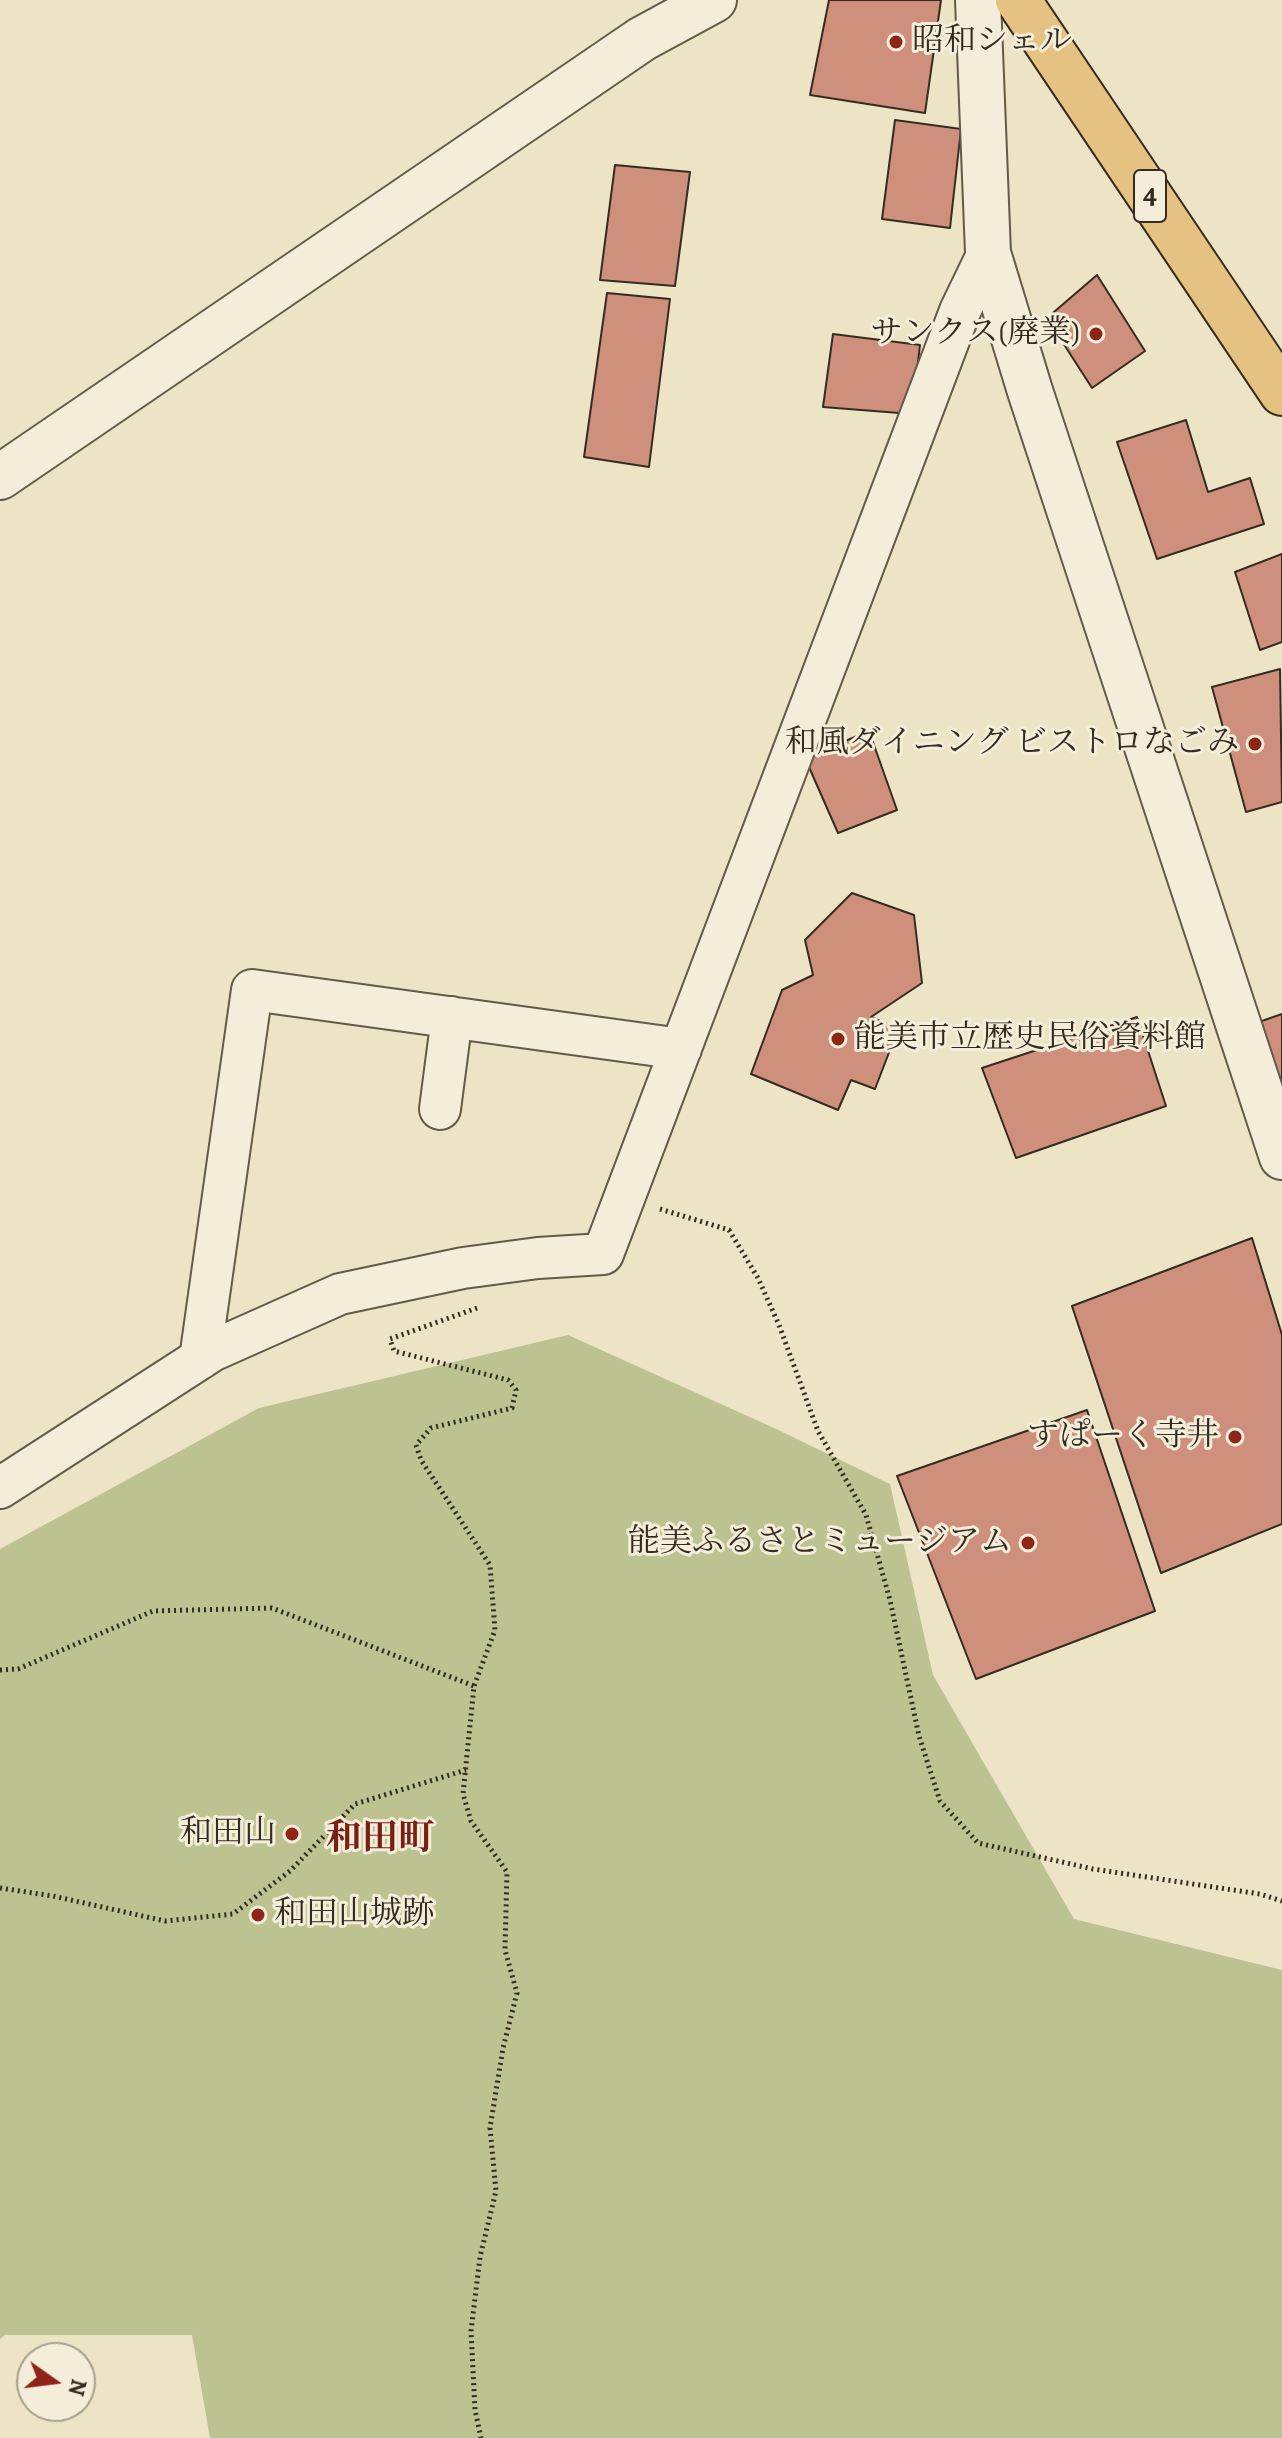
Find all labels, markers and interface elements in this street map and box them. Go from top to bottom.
place label: 昭和シェル [912,23,1072,61]
marker: 昭和シェル [887,33,905,51]
road number: 4 [1134,170,1166,222]
place label: サンクス(廃業) [870,315,1080,353]
marker: サンクス(廃業) [1087,325,1105,343]
place label: 和風ダイニング ビストロなごみ [785,725,1239,763]
marker: 和風ダイニング ビストロなごみ [1246,735,1264,753]
place label: 能美市立歴史民俗資料館 [854,1020,1206,1058]
marker: 能美市立歴史民俗資料館 [829,1030,847,1048]
place label: すぱーく寺井 [1027,1418,1219,1456]
marker: すぱーく寺井 [1226,1428,1244,1446]
place label: 能美ふるさとミュージアム [628,1524,1012,1562]
marker: 能美ふるさとミュージアム [1019,1534,1037,1552]
place label: 和田山 [180,1815,276,1853]
district label: 和田町 [326,1818,434,1862]
marker: 和田山 [283,1825,301,1843]
place label: 和田山城跡 [274,1896,434,1934]
marker: 和田山城跡 [249,1906,267,1924]
north arrow [16,2342,96,2422]
text: N [61,2376,94,2399]

